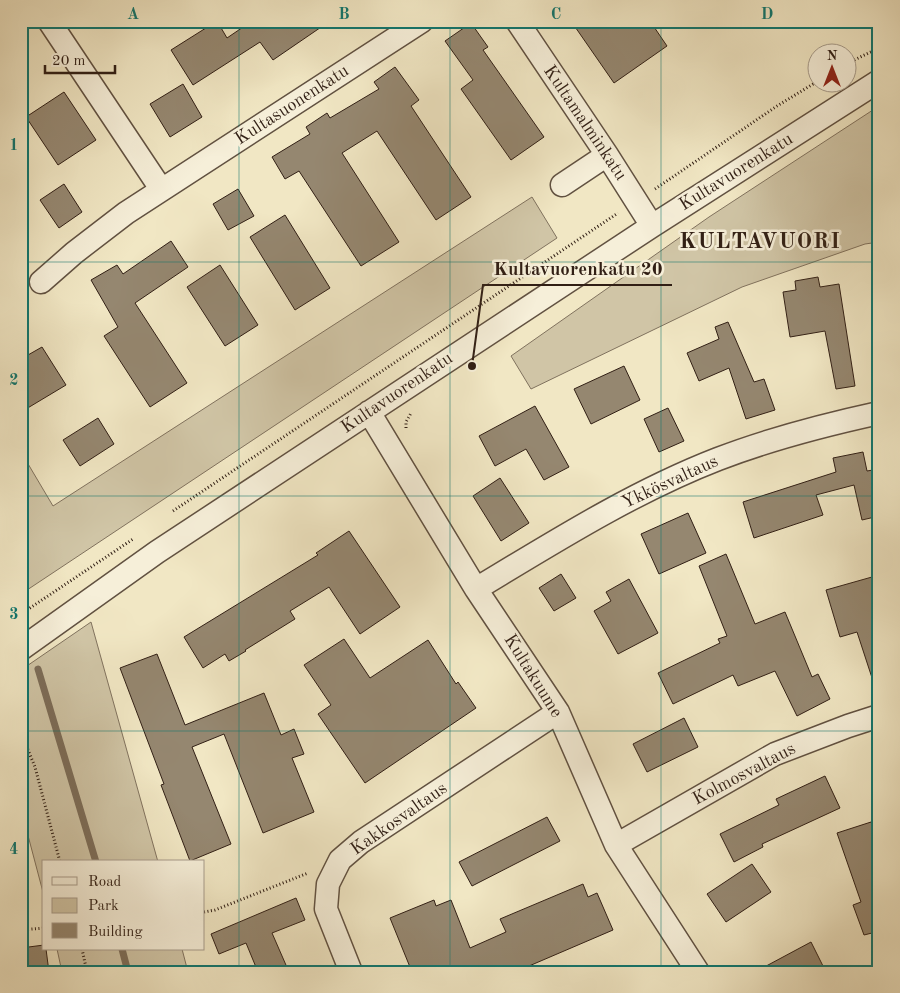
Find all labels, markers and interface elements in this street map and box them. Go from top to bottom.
text: A [127,7,139,23]
text: B [338,7,350,23]
text: C [551,7,561,23]
text: D [761,7,773,23]
scale bar [45,42,115,74]
north arrow [808,42,858,92]
text: N [827,49,838,63]
text: 20 m [52,54,86,69]
street label: Kultasuonenkatu [232,61,352,148]
street label: Kultamalminkatu [540,62,630,184]
street label: Kultavuorenkatu [676,130,796,214]
text: 1 [9,138,19,154]
district label: KULTAVUORI [679,231,841,253]
callout: Kultavuorenkatu 20 [483,251,672,285]
text: Kultavuorenkatu 20 [493,261,663,280]
street label: Kultavuorenkatu [338,349,456,437]
text: 2 [9,373,19,389]
street label: Ykkösvaltaus [619,452,721,512]
text: 3 [9,607,19,623]
street label: Kultakuume [500,631,566,721]
street label: Kolmosvaltaus [690,739,799,809]
street label: Kakkosvaltaus [347,779,451,859]
text: 4 [9,842,19,858]
legend [42,860,205,950]
text: Road [88,875,122,890]
text: Park [88,899,119,914]
text: Building [88,925,143,940]

